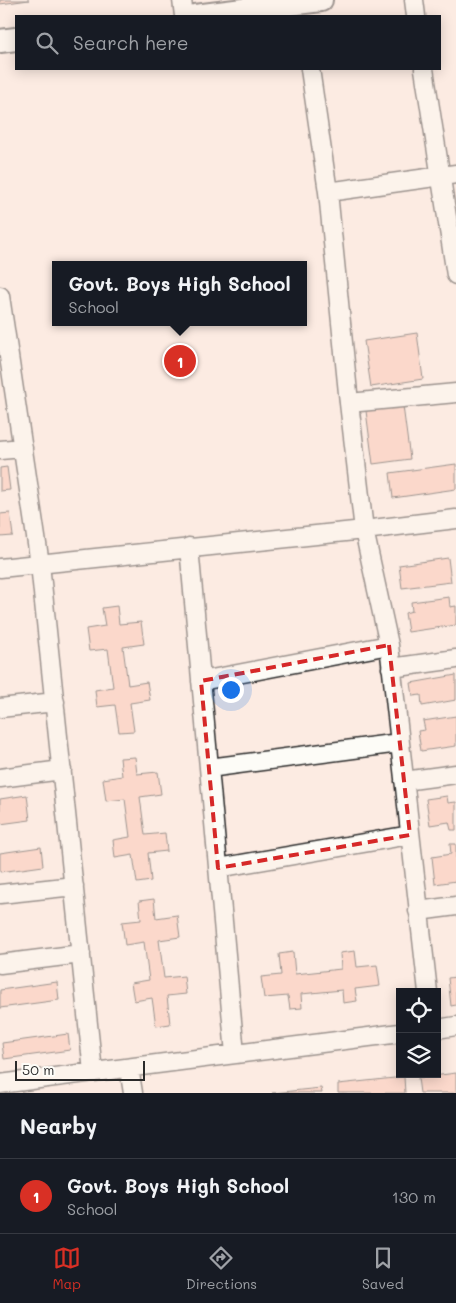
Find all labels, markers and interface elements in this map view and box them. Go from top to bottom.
search box [15,15,441,70]
icon: search [33,29,61,57]
text: Search here [73,30,189,55]
popup [52,261,307,326]
text: Govt. Boys High School [68,271,291,296]
text: School [68,296,119,317]
pin: 1 [164,342,196,380]
your location [218,677,244,703]
map controls [396,988,441,1078]
button: locate [396,988,441,1033]
button: layers [396,1033,441,1078]
scale bar [15,1058,145,1081]
text: 50 m [22,1060,54,1079]
text: Nearby [20,1112,97,1139]
text: Govt. Boys High School [67,1173,289,1198]
text: 1 [32,1186,40,1207]
text: 130 m [392,1186,436,1207]
text: School [67,1198,117,1219]
tab: Map [52,1244,81,1293]
tab: Directions [186,1244,257,1293]
tab: Saved [362,1244,404,1293]

